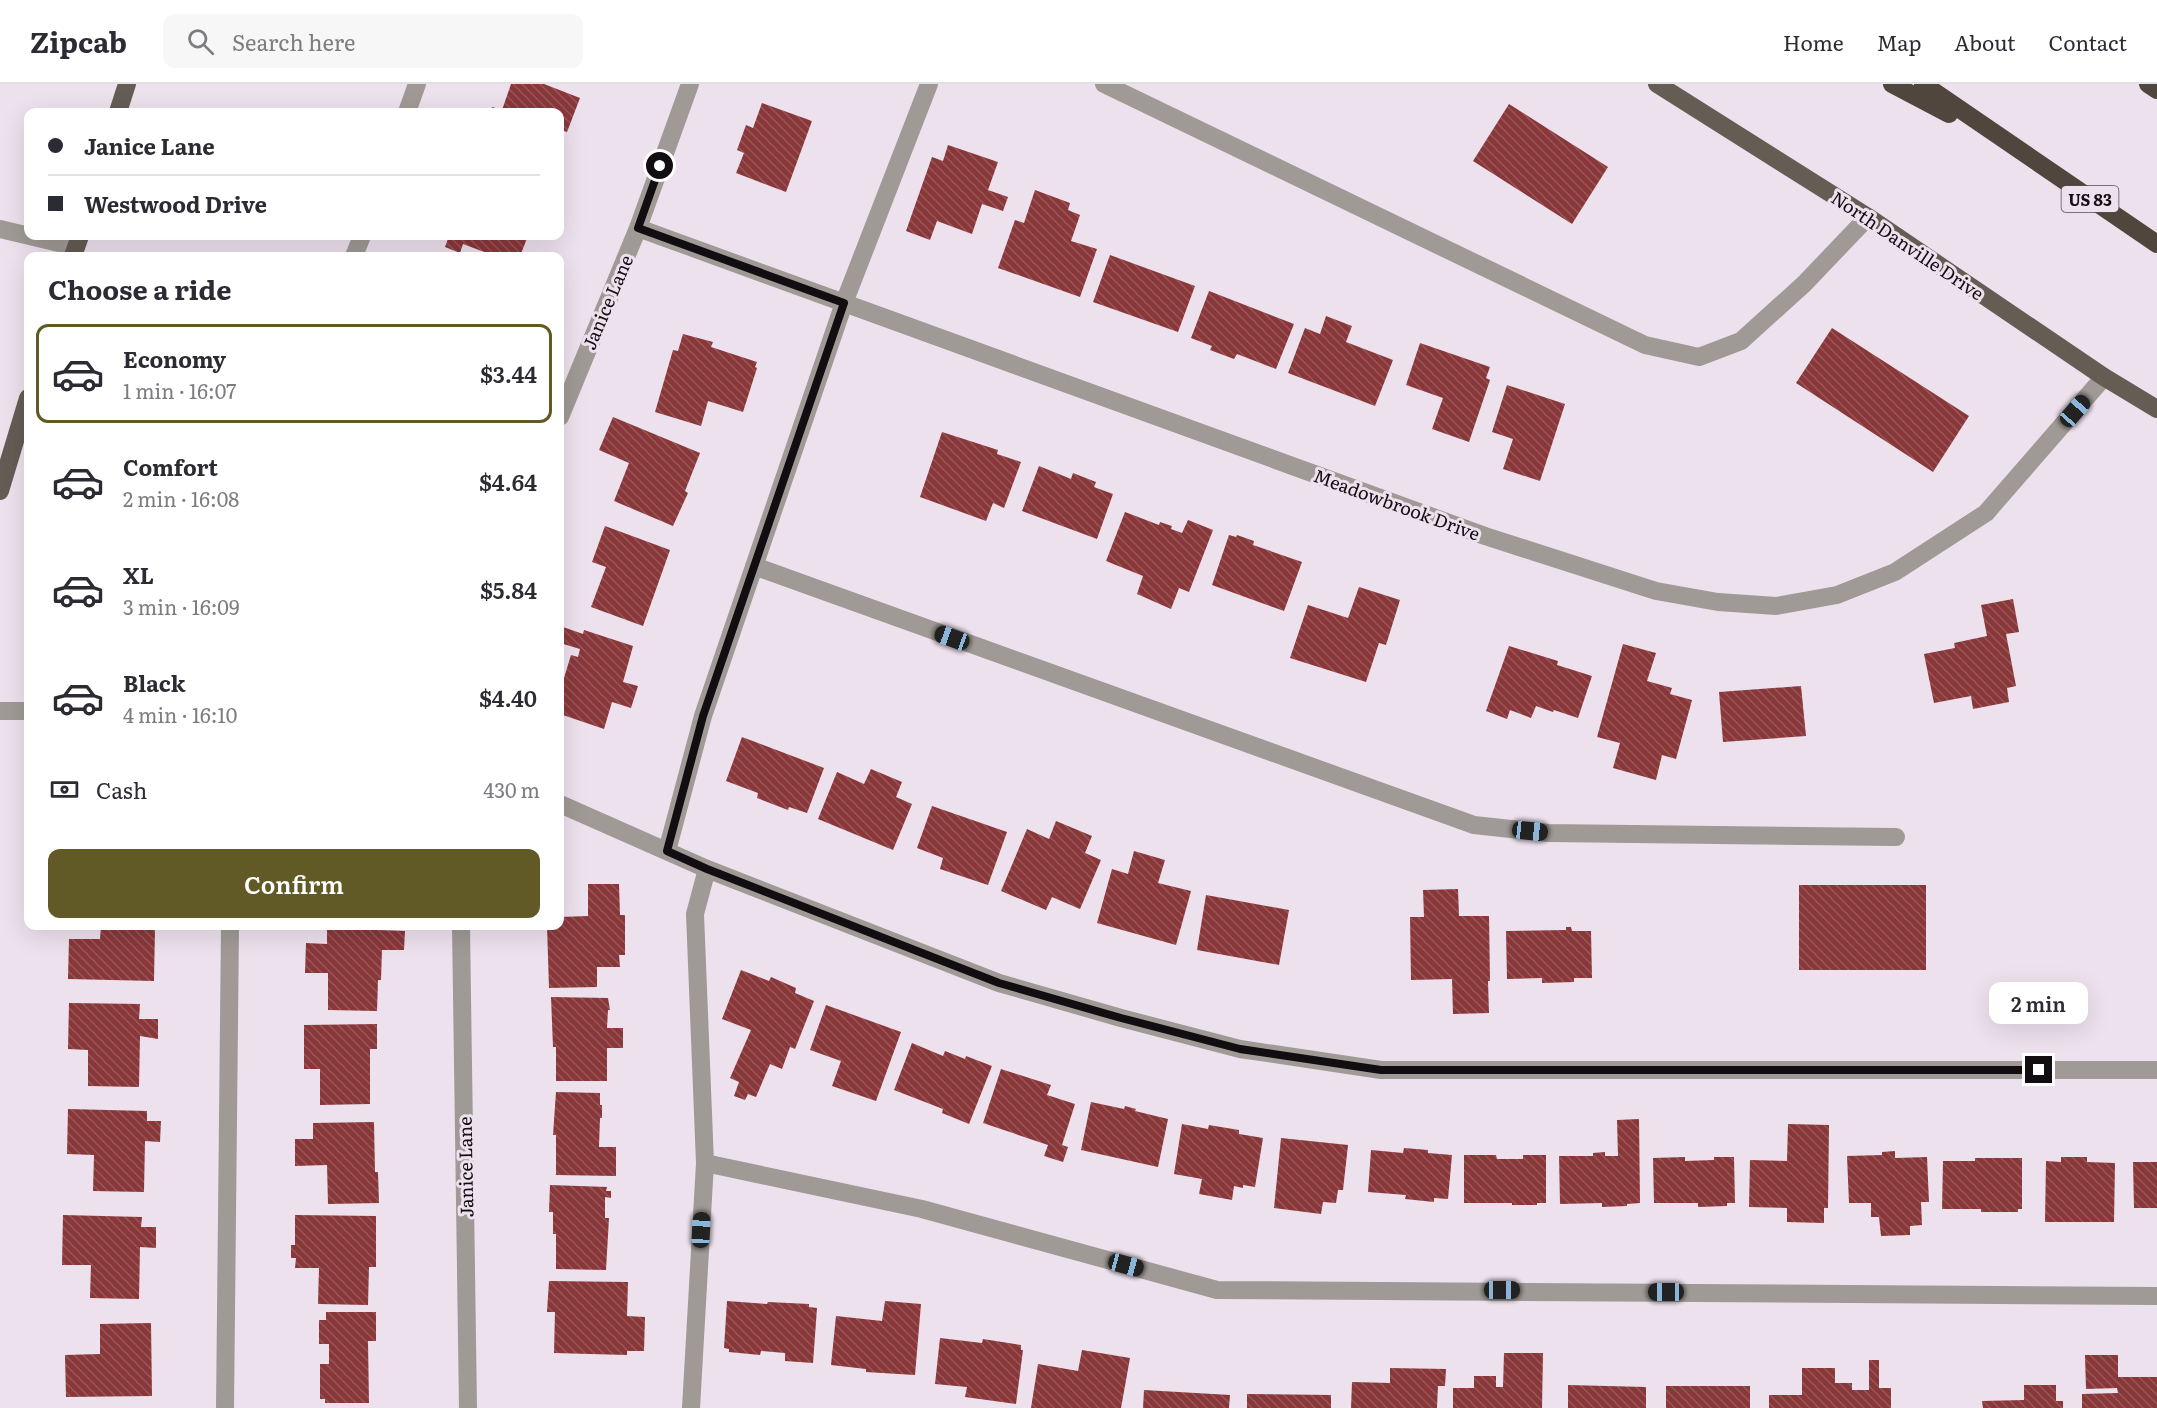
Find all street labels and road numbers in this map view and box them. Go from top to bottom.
street label: North Danville Drive [1826,184,1990,306]
road number: US 83 [2062,186,2118,212]
street label: Janice Lane [575,250,639,354]
street label: Meadowbrook Drive [1310,461,1484,547]
street label: Janice Lane [451,1116,479,1218]

